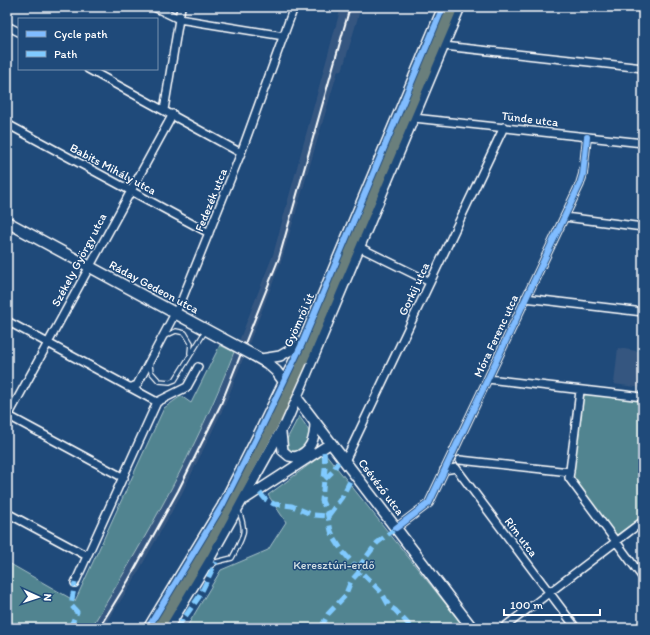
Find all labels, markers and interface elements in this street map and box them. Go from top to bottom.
legend [18,18,158,70]
text: Cycle path [54,27,108,41]
text: Path [54,47,77,61]
street label: Tünde utca [501,109,560,130]
street label: Babits Mihály utca [68,140,158,198]
street label: Fedezék utca [192,166,230,234]
street label: Székely György utca [49,211,110,309]
street label: Ráday Gedeon utca [107,257,202,317]
street label: Gorkij utca [396,260,433,318]
street label: Gyömrői út [281,290,317,349]
street label: Móra Ferenc utca [471,292,521,379]
street label: Csévéző utca [355,456,407,518]
street label: Rím utca [502,515,540,560]
park label: Keresztúri-erdő [293,558,375,572]
north arrow [18,577,58,617]
scale bar [504,591,600,617]
text: N [41,593,54,602]
text: 100 m [510,598,543,612]

